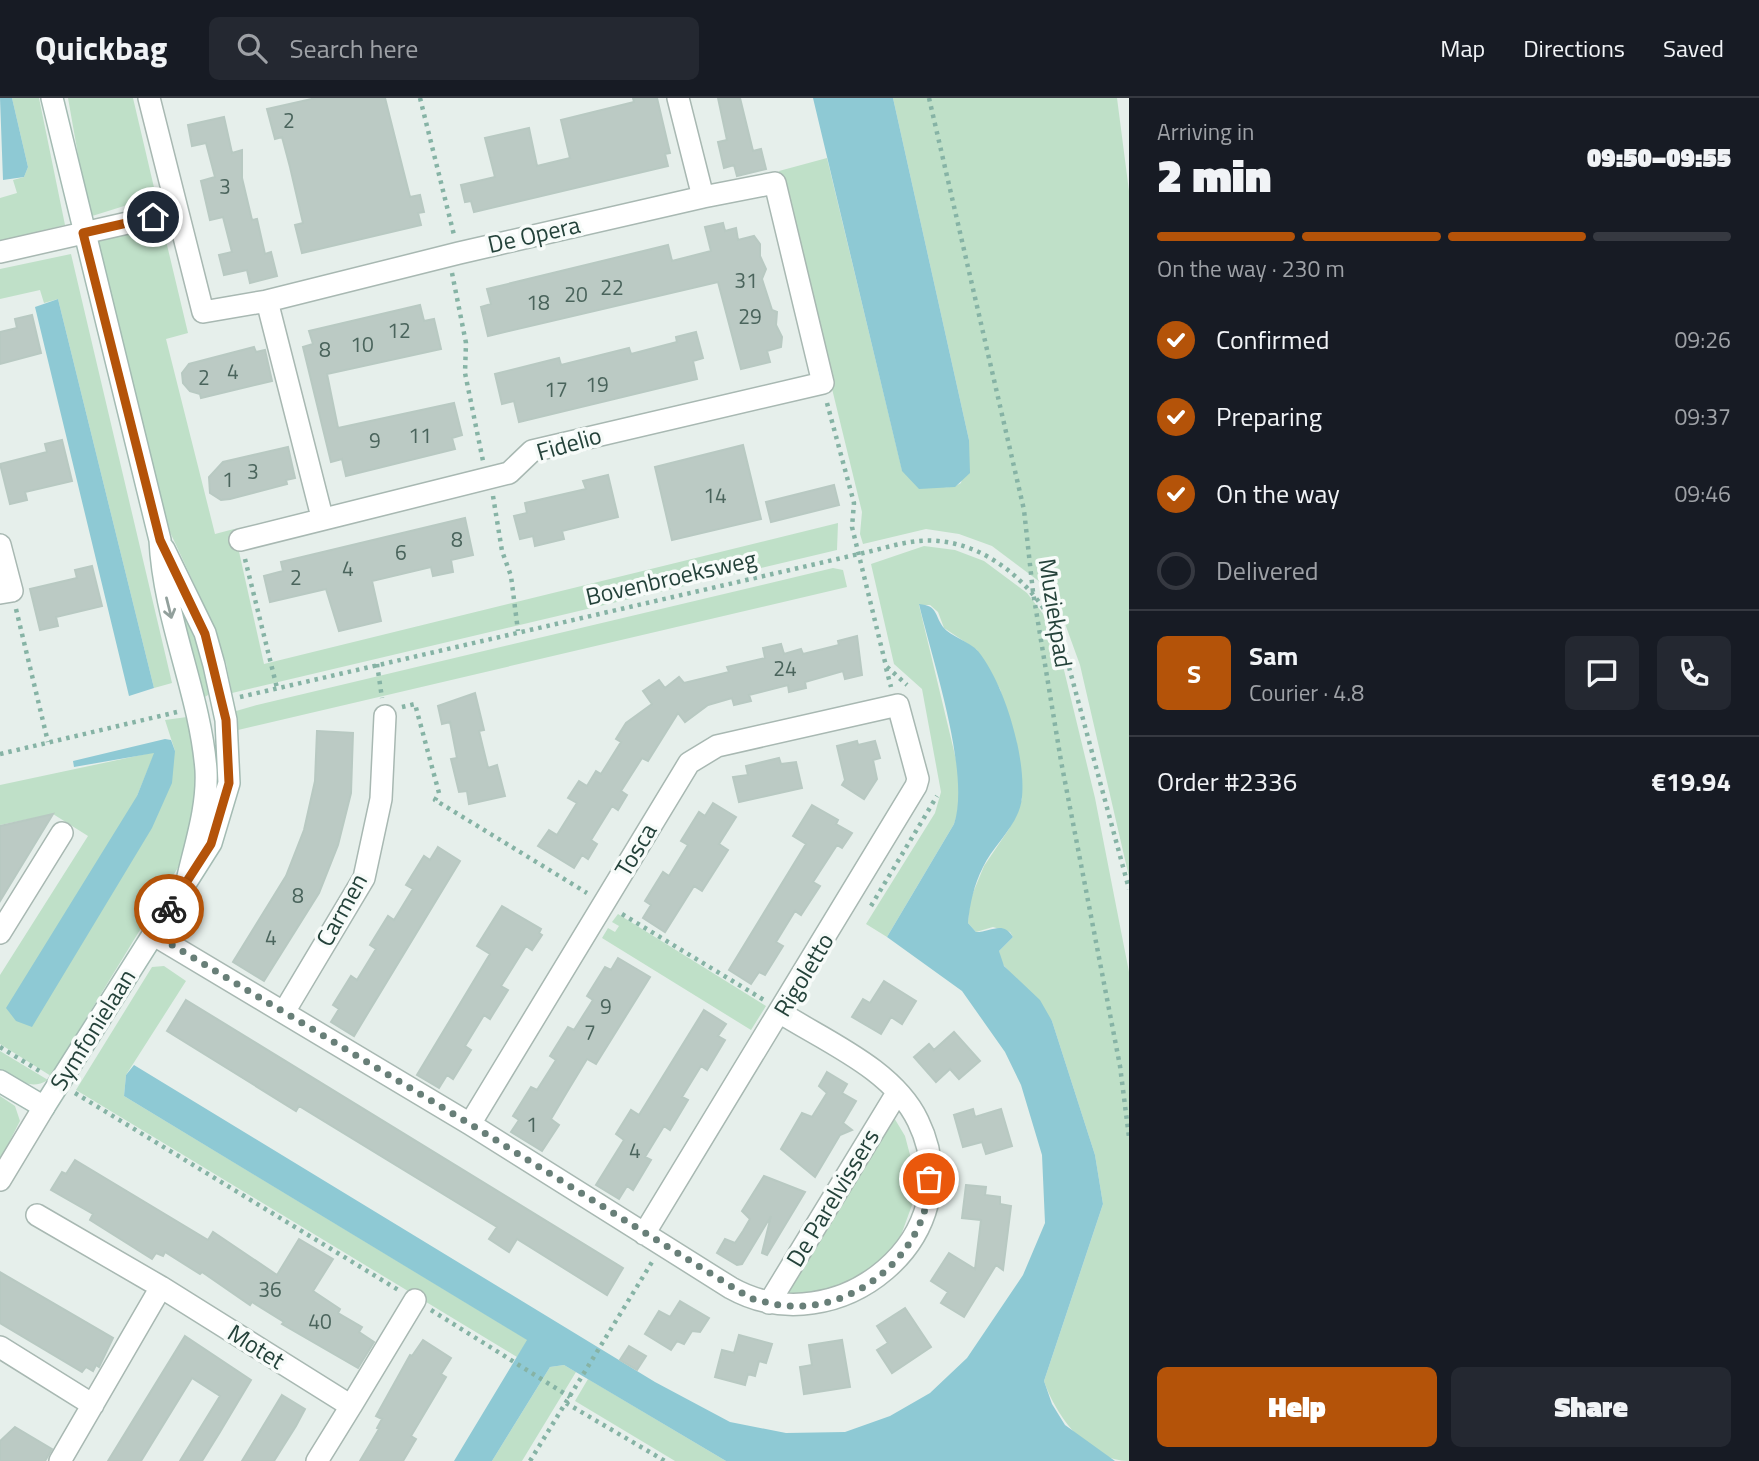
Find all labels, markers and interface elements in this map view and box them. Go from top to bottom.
search box [209,17,699,80]
text: Quickbag [35,23,167,73]
icon: search [233,29,271,67]
text: Search here [289,29,418,68]
text: Map [1440,30,1485,66]
text: Directions [1523,30,1625,66]
text: Saved [1663,30,1724,66]
house number: 2 [283,104,295,136]
text: Arriving in [1157,114,1254,149]
text: 09:50–09:55 [1587,138,1731,177]
text: 2 min [1157,140,1271,210]
house number: 3 [219,170,231,202]
pin [123,187,183,247]
icon: home [134,198,172,236]
street label: De Opera [484,206,584,262]
text: On the way · 230 m [1157,251,1345,286]
house number: 31 [734,264,758,296]
house number: 22 [600,271,624,303]
house number: 20 [564,278,588,310]
house number: 18 [526,286,550,318]
house number: 29 [738,300,762,332]
house number: 12 [387,314,411,346]
text: Confirmed [1216,320,1330,359]
icon: check [1157,321,1195,359]
text: 09:26 [1674,322,1731,357]
house number: 10 [350,328,374,360]
house number: 8 [319,333,331,365]
house number: 4 [227,355,239,387]
house number: 2 [198,361,210,393]
house number: 19 [585,368,609,400]
house number: 17 [544,373,568,405]
text: Preparing [1216,397,1322,436]
icon: check [1157,398,1195,436]
text: 09:37 [1674,399,1731,434]
street label: Fidelio [532,417,605,469]
house number: 11 [408,419,432,451]
house number: 9 [369,424,381,456]
house number: 3 [247,455,259,487]
house number: 1 [222,463,234,495]
text: On the way [1216,474,1340,513]
icon: check [1157,475,1195,513]
text: 09:46 [1674,476,1731,511]
house number: 14 [703,479,727,511]
house number: 8 [451,523,463,555]
house number: 6 [395,536,407,568]
street label: Bovenbroeksweg [582,540,760,614]
text: Delivered [1216,551,1319,590]
house number: 4 [342,552,354,584]
street label: Muziekpad [1030,556,1082,670]
house number: 2 [290,561,302,593]
one-way arrow [163,596,176,619]
text: Sam [1249,636,1298,675]
button: chat [1565,636,1639,710]
button: phone [1657,636,1731,710]
house number: 24 [773,652,797,684]
text: S [1187,654,1201,693]
text: Courier · 4.8 [1249,675,1364,710]
text: Order #2336 [1157,762,1297,801]
text: €19.94 [1652,762,1731,801]
street label: Tosca [605,816,665,883]
street label: Carmen [306,866,376,953]
courier [134,874,204,944]
house number: 8 [292,879,304,911]
icon: bike [150,890,188,928]
house number: 4 [265,921,277,953]
street label: Rigoletto [764,926,842,1023]
street label: Symfonielaan [40,962,144,1097]
house number: 9 [600,990,612,1022]
house number: 7 [584,1016,596,1048]
house number: 1 [526,1108,538,1140]
street label: De Parelvissers [777,1122,888,1273]
house number: 4 [629,1134,641,1166]
pin [899,1149,959,1209]
icon: bag [910,1160,948,1198]
house number: 36 [258,1273,282,1305]
house number: 40 [308,1305,332,1337]
street label: Motet [221,1315,293,1378]
button: Help [1157,1367,1437,1447]
button: Share [1451,1367,1731,1447]

